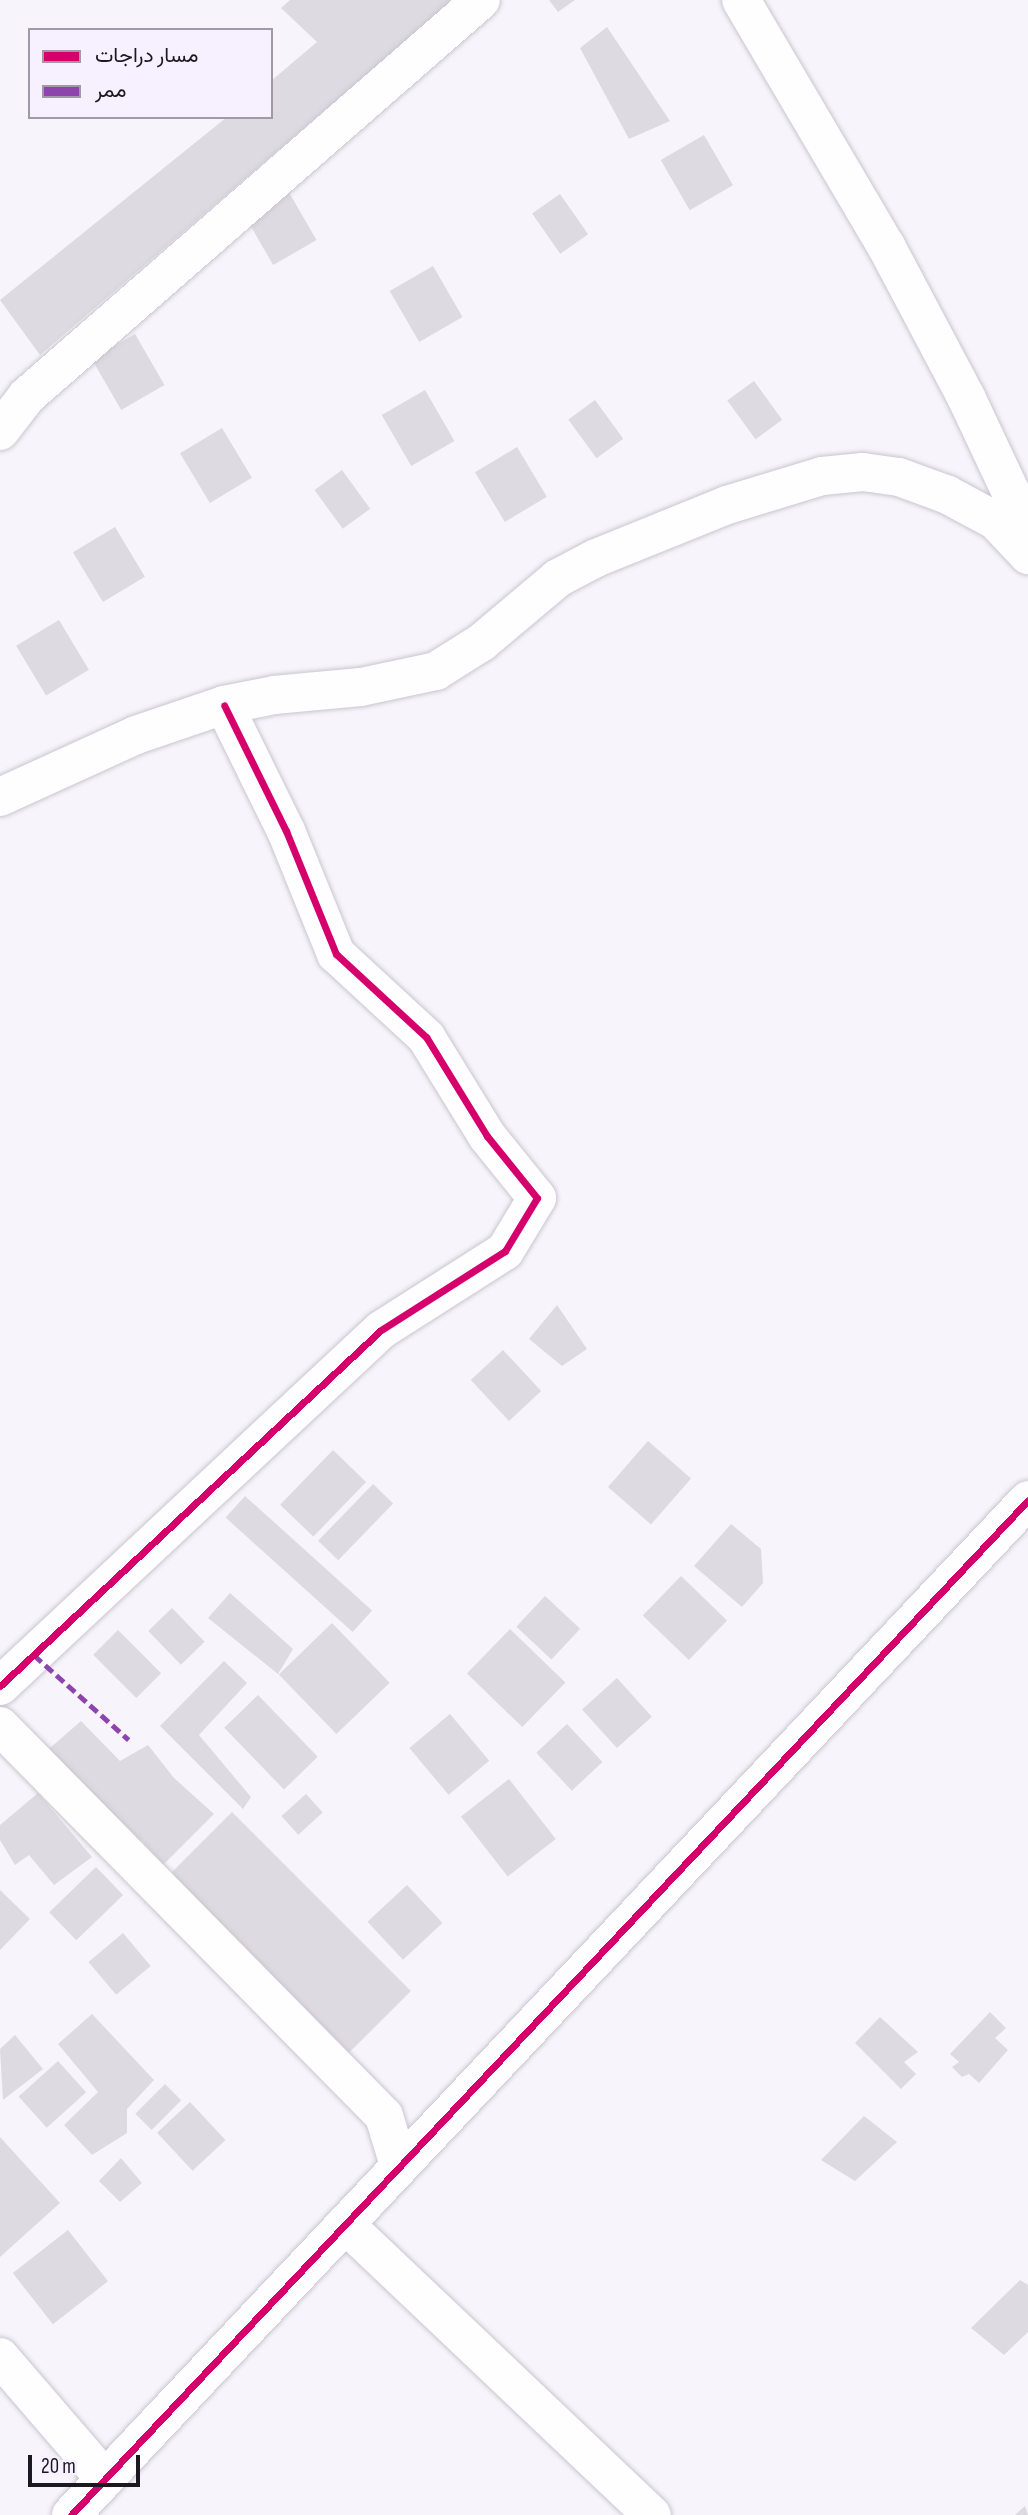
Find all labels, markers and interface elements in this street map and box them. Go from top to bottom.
legend [28,28,273,119]
text: مسار دراجات [95,43,199,68]
text: ممر [95,78,126,103]
scale bar [32,2442,144,2486]
text: 20 m [41,2454,76,2479]

